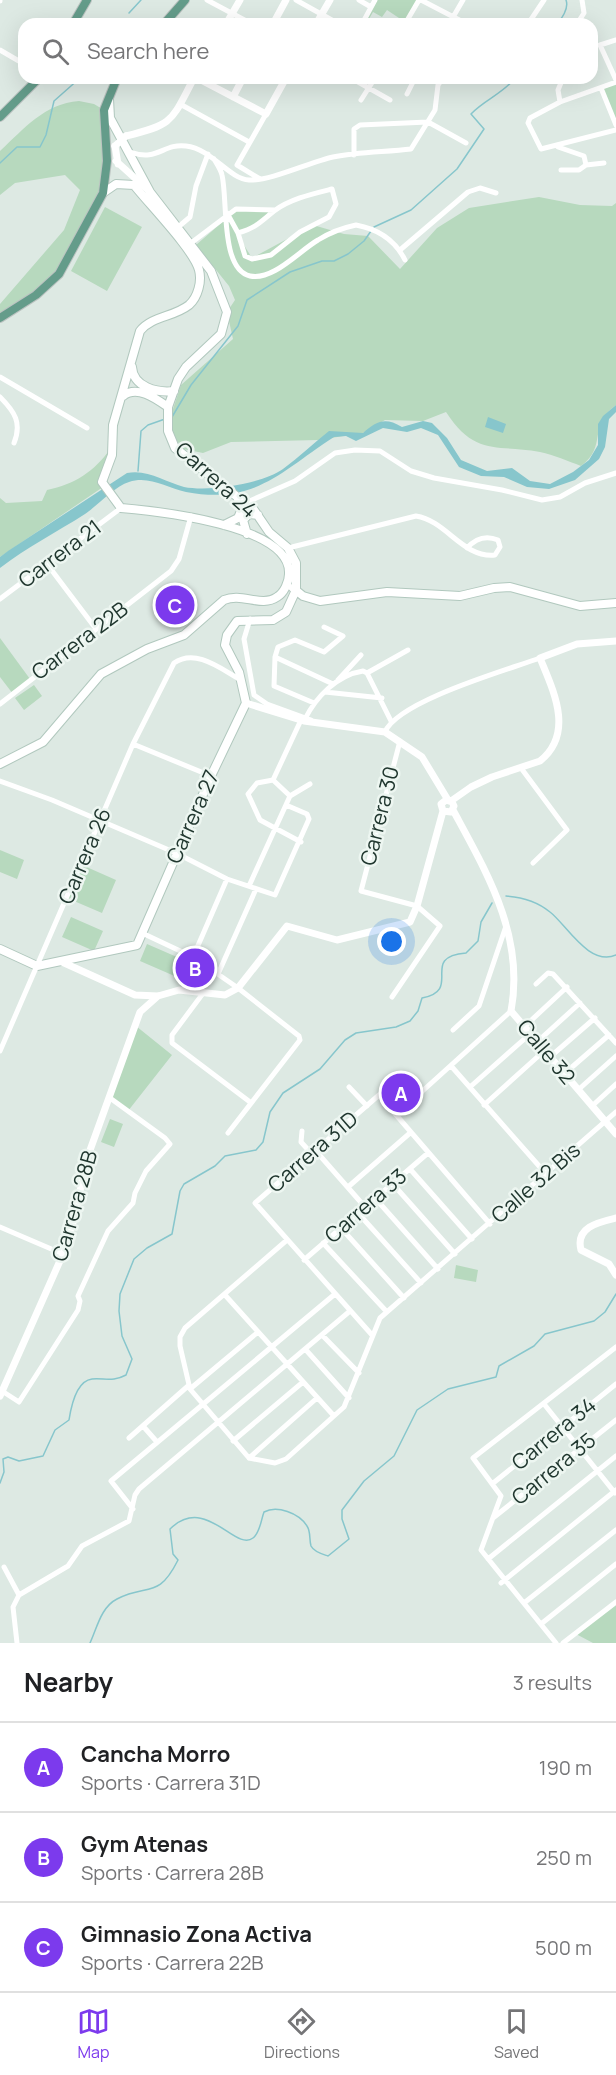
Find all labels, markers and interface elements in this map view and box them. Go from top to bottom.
search box [18,18,598,84]
icon: search [39,35,72,68]
text: Search here [87,36,209,66]
street label: Carrera 24 [170,435,264,523]
street label: Carrera 21 [12,513,107,594]
pin: C [156,582,195,628]
street label: Carrera 22B [26,595,133,686]
street label: Carrera 30 [353,763,405,868]
street label: Carrera 27 [159,765,225,868]
street label: Carrera 26 [51,803,117,908]
your location [377,927,406,956]
pin: B [176,946,214,990]
street label: Calle 32 [511,1013,582,1090]
pin: A [382,1070,420,1116]
street label: Carrera 31D [261,1104,363,1198]
street label: Calle 32 Bis [485,1136,586,1229]
street label: Carrera 28B [45,1147,103,1264]
street label: Carrera 33 [318,1162,412,1249]
street label: Carrera 34 [505,1391,601,1476]
street label: Carrera 35 [505,1426,601,1511]
text: Nearby [24,1664,113,1700]
text: 3 results [513,1669,592,1696]
text: Cancha Morro [81,1739,230,1769]
text: A [37,1754,50,1781]
text: 190 m [539,1754,592,1781]
text: Sports · Carrera 31D [81,1769,261,1796]
text: Gym Atenas [81,1829,208,1859]
text: B [37,1844,50,1871]
text: 250 m [536,1844,592,1871]
text: Sports · Carrera 28B [81,1859,264,1886]
text: Gimnasio Zona Activa [81,1919,312,1949]
text: C [36,1934,51,1961]
text: 500 m [535,1934,592,1961]
text: Sports · Carrera 22B [81,1949,264,1976]
tab: Map [77,2005,110,2063]
tab: Directions [264,2005,340,2063]
tab: Saved [494,2005,539,2063]

